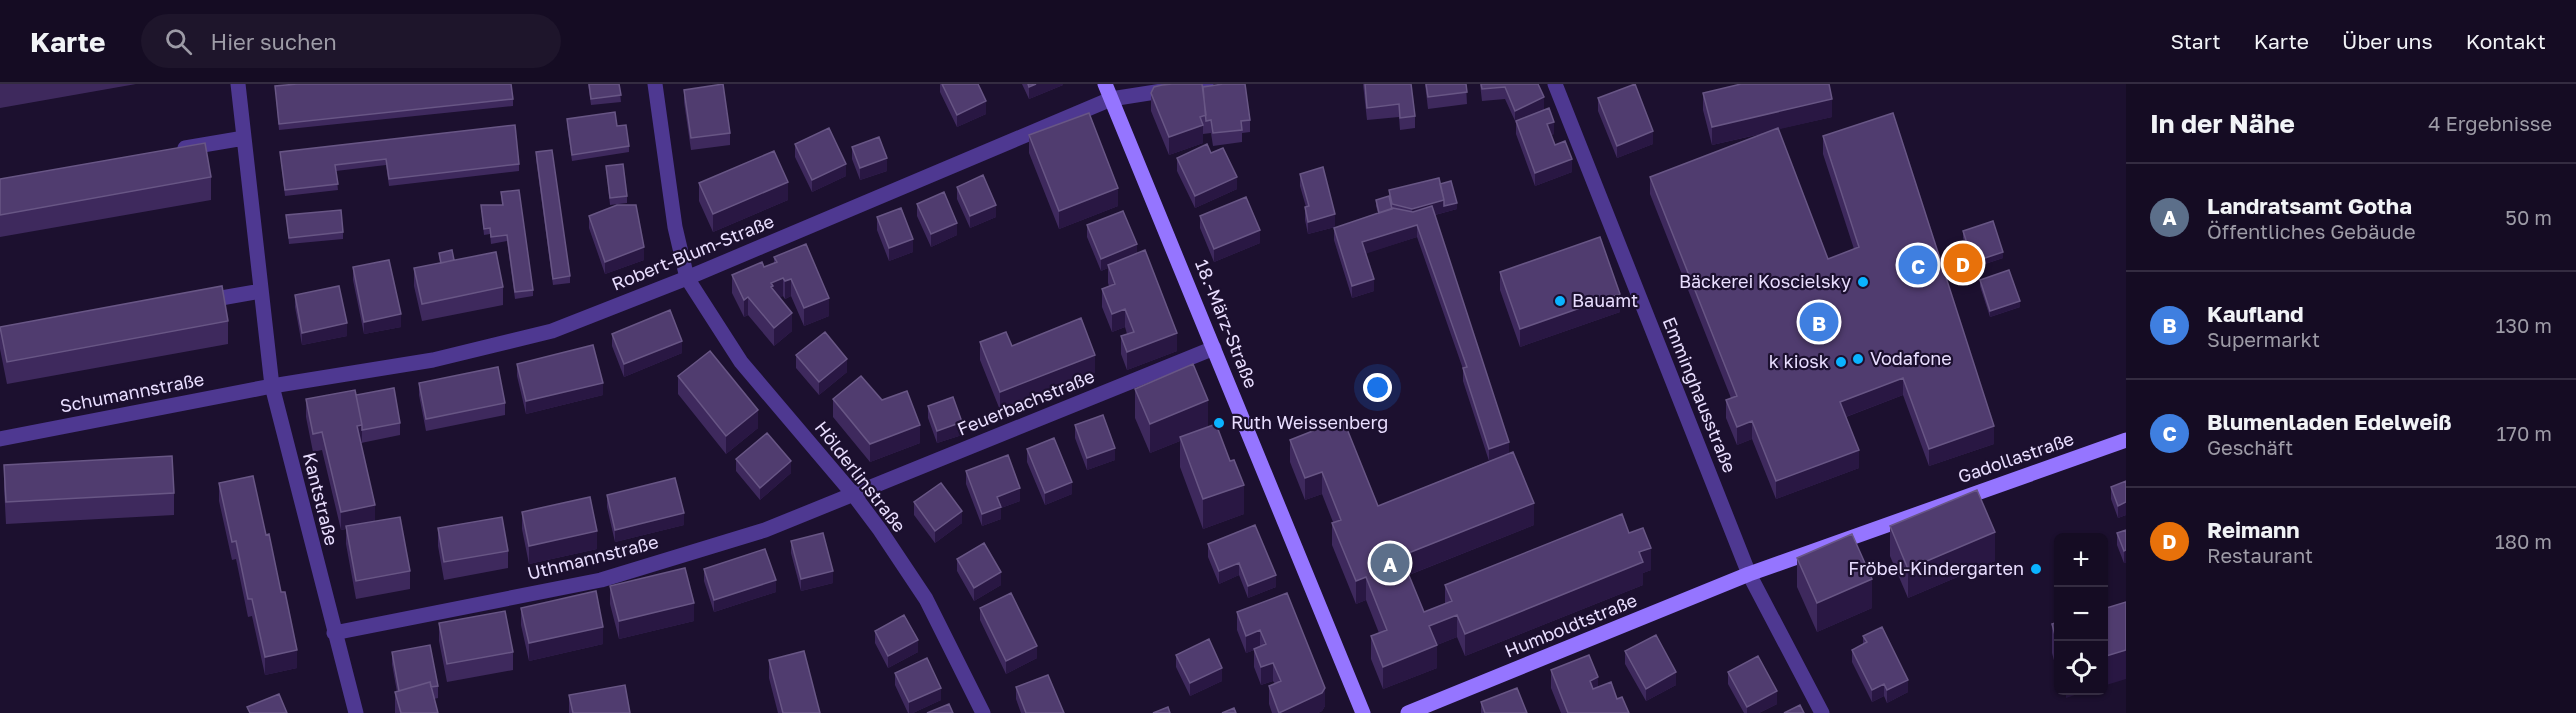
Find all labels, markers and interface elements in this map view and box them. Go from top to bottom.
search box [141,14,561,68]
text: Karte [30,25,105,58]
icon: search [162,25,195,58]
text: Hier suchen [210,28,337,55]
text: Start [2170,28,2221,54]
text: Karte [2254,28,2309,54]
text: Über uns [2342,28,2433,54]
text: Kontakt [2466,28,2546,54]
text: In der Nähe [2150,108,2295,139]
text: 4 Ergebnisse [2428,111,2552,135]
text: Landratsamt Gotha [2207,192,2412,219]
text: A [2162,205,2177,229]
text: 50 m [2505,205,2552,229]
street label: Robert-Blum-Straße [608,209,777,295]
text: Öffentliches Gebäude [2207,219,2416,243]
pin: D [1944,240,1982,285]
pin: C [1898,242,1938,288]
street label: 18.-März-Straße [1191,256,1263,391]
place label: Bäckerei Koscielsky [1679,270,1851,292]
marker: Bäckerei Koscielsky [1856,275,1870,289]
place label: Bauamt [1572,289,1638,311]
marker: Bauamt [1553,294,1567,308]
pin: B [1800,300,1838,344]
text: Kaufland [2207,300,2304,327]
street label: Emminghausstraße [1659,313,1741,476]
text: B [2162,313,2177,337]
text: 130 m [2496,313,2552,337]
text: Supermarkt [2207,327,2320,351]
place label: Vodafone [1870,347,1952,369]
place label: k kiosk [1769,350,1829,372]
marker: Vodafone [1851,352,1865,366]
marker: k kiosk [1834,355,1848,369]
street label: Feuerbachstraße [954,365,1097,440]
street label: Schumannstraße [58,367,206,417]
your location [1363,373,1392,402]
text: Blumenladen Edelweiß [2207,408,2452,435]
place label: Ruth Weissenberg [1231,411,1388,433]
street label: Hölderlinstraße [811,416,911,536]
marker: Ruth Weissenberg [1212,416,1226,430]
text: C [2162,421,2177,445]
text: 170 m [2497,421,2552,445]
street label: Gadollastraße [1955,427,2076,487]
text: Geschäft [2207,435,2293,459]
street label: Kantstraße [299,450,343,548]
text: Reimann [2207,516,2300,543]
text: D [2162,529,2177,553]
text: 180 m [2495,529,2552,553]
street label: Uthmannstraße [525,530,661,584]
map controls [2054,533,2108,695]
button: + [2054,533,2108,587]
pin: A [1370,540,1410,586]
text: Restaurant [2207,543,2313,567]
place label: Fröbel-Kindergarten [1848,557,2024,579]
marker: Fröbel-Kindergarten [2029,562,2043,576]
button: − [2054,587,2108,641]
street label: Humboldtstraße [1501,588,1640,662]
button: locate [2054,641,2108,695]

